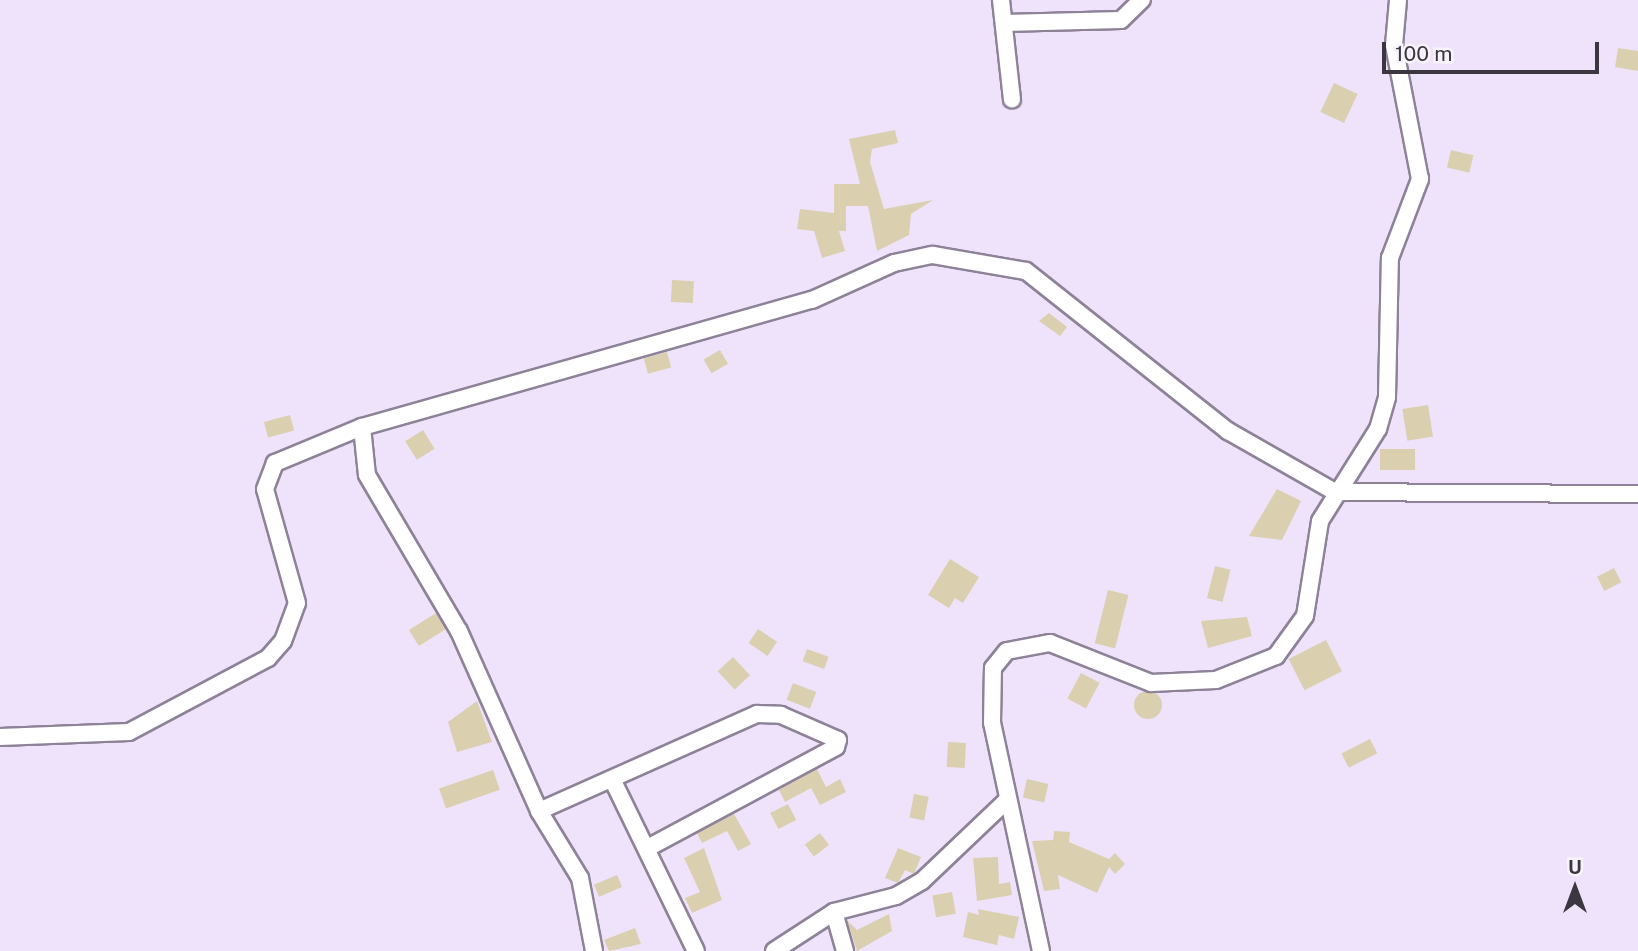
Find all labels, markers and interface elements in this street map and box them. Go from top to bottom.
scale bar [1386,28,1603,72]
text: 100 m [1395,41,1452,66]
north arrow [1540,853,1610,923]
text: U [1568,856,1582,878]

